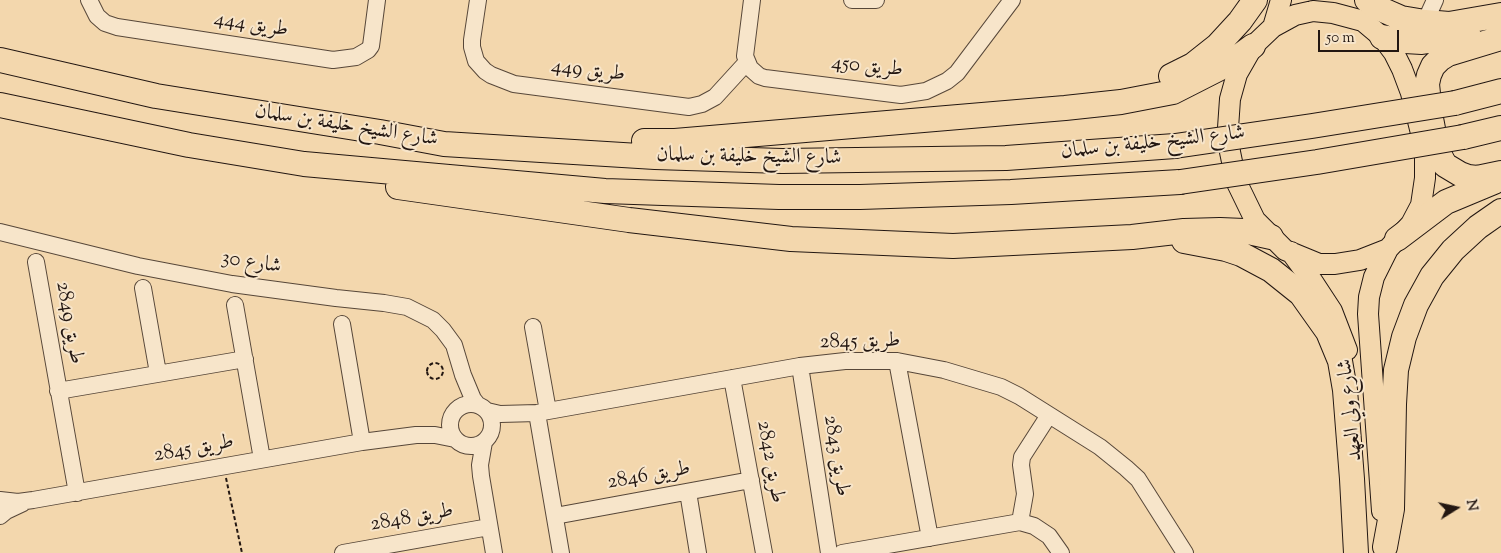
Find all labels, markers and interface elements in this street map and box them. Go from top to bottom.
street label: طريق 444 [212,8,290,44]
scale bar [1321,20,1402,52]
text: 50 m [1326,28,1355,49]
street label: طريق 450 [830,52,904,84]
street label: طريق 449 [550,55,626,89]
street label: شارع الشيخ خليفة بن سلمان [253,100,439,154]
street label: شارع الشيخ خليفة بن سلمان [1060,122,1246,166]
street label: شارع الشيخ خليفة بن سلمان [656,144,842,172]
street label: شارع 30 [219,247,283,281]
street label: طريق 2849 [48,280,88,366]
street label: طريق 2845 [819,330,901,356]
street label: شارع ولي العهد [1334,358,1370,462]
street label: طريق 2843 [816,414,854,498]
street label: طريق 2842 [749,419,789,505]
street label: طريق 2845 [152,431,236,469]
street label: طريق 2846 [606,457,692,497]
north arrow [1431,483,1481,533]
text: N [1460,498,1482,513]
street label: طريق 2848 [368,499,456,539]

